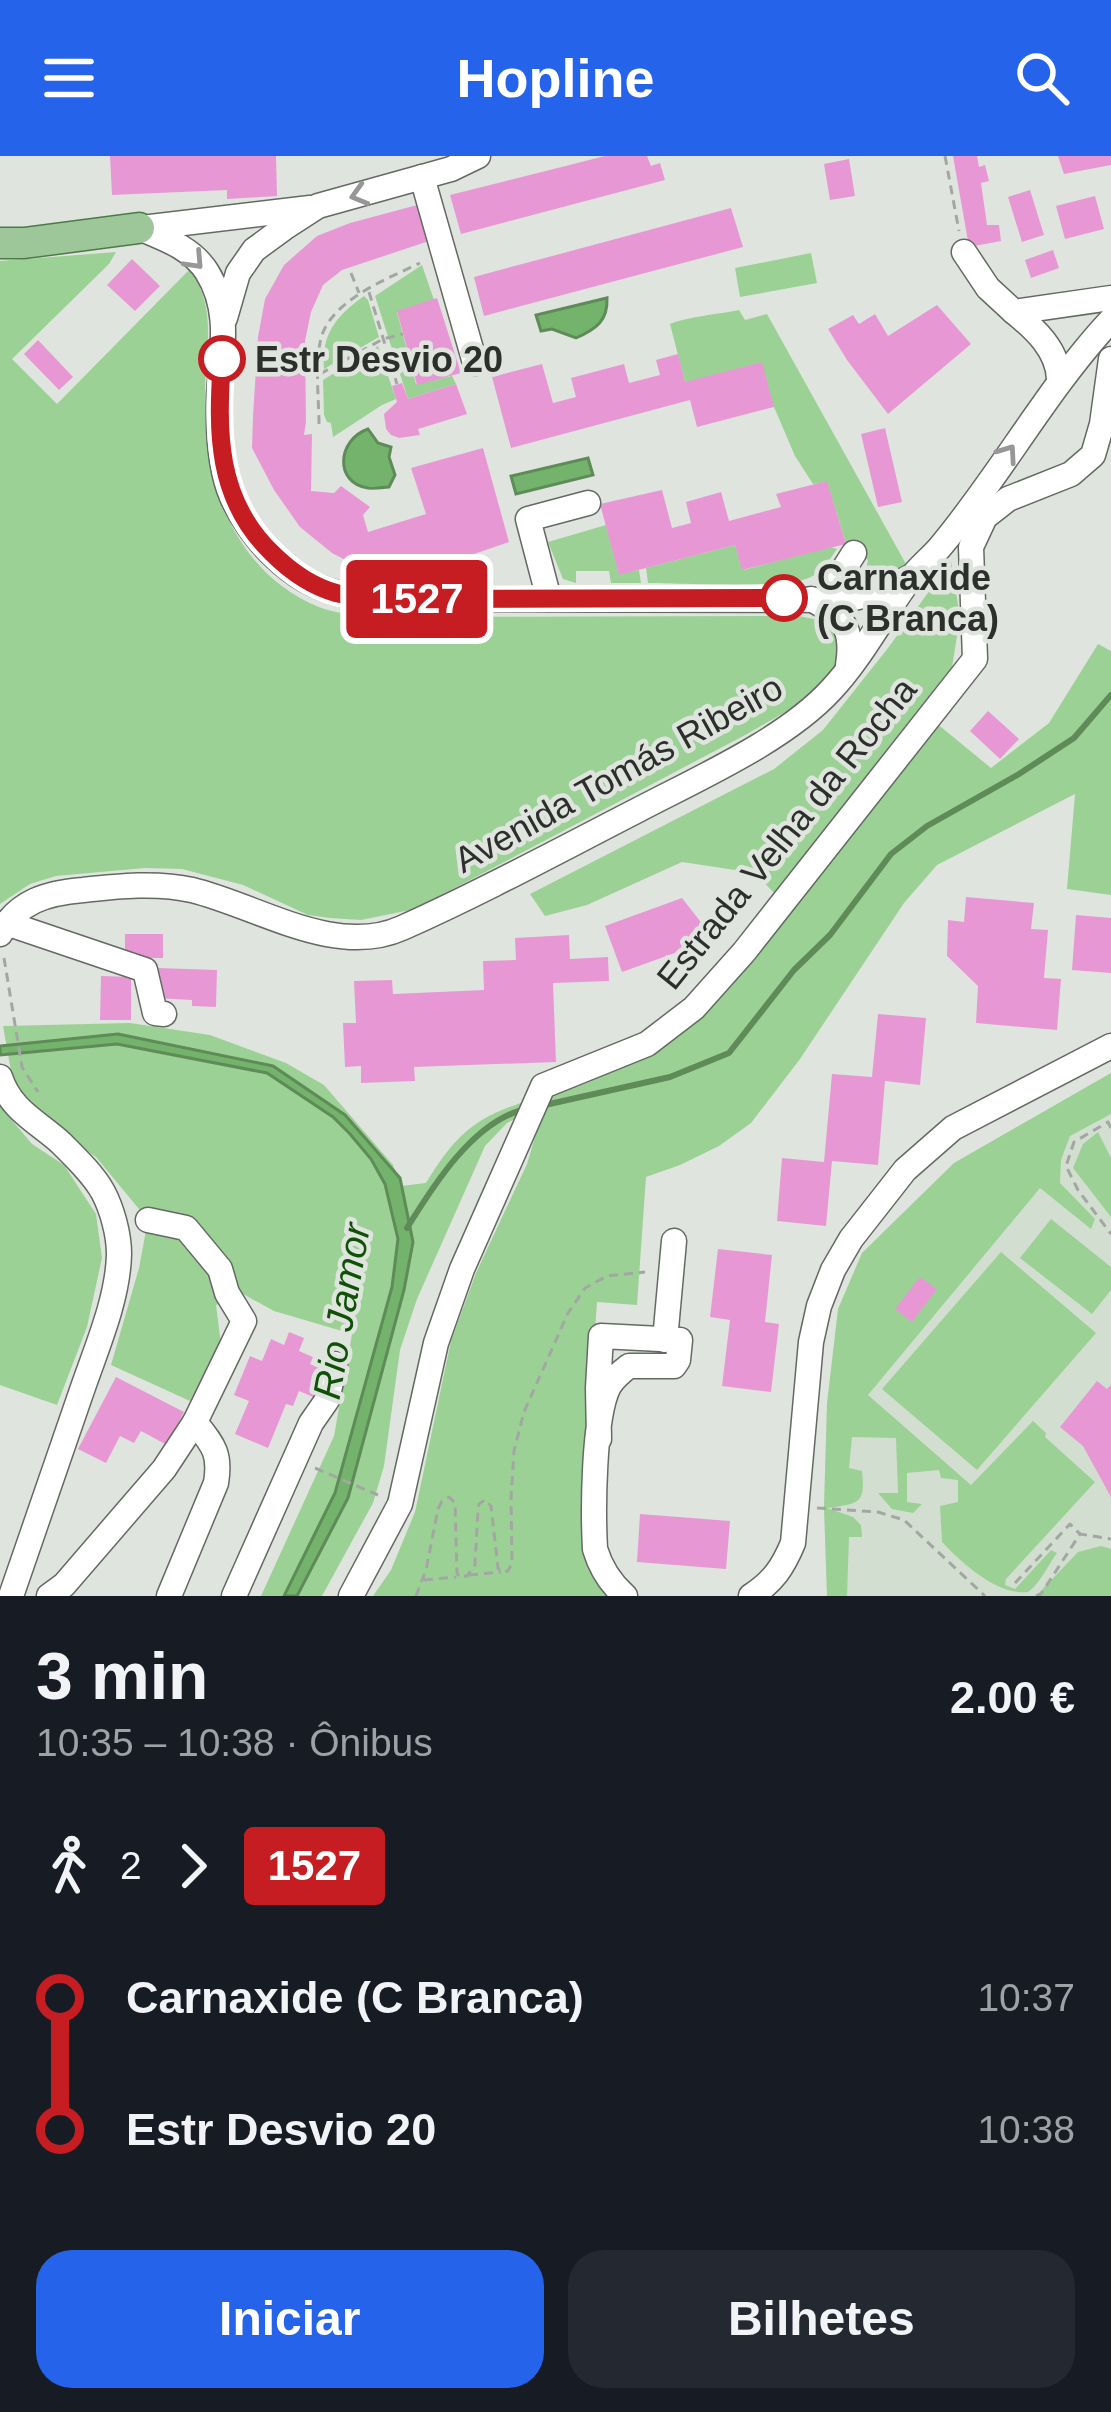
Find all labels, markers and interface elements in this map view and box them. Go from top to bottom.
icon: menu [36,45,102,111]
icon: search [1009,45,1075,111]
text: Hopline [457,48,655,108]
one-way arrow [349,181,370,206]
one-way arrow [181,247,202,268]
marker: Estr Desvio 20 [200,337,244,381]
place label: Estr Desvio 20 [255,339,503,380]
one-way arrow [994,444,1016,466]
place label: Carnaxide (C Branca) [817,557,999,639]
line badge: 1527 [333,560,501,638]
text: 1527 [370,575,464,622]
marker: Carnaxide (C Branca) [762,576,806,620]
street label: Avenida Tomás Ribeiro [447,666,790,881]
street label: Estrada Velha da Rocha [648,669,925,997]
water label: Rio Jamor [305,1218,378,1402]
text: 3 min [36,1639,208,1713]
text: 2.00 € [950,1672,1075,1723]
text: 10:35 – 10:38 · Ônibus [36,1721,433,1764]
icon: walk [36,1833,102,1899]
icon: forward [160,1833,226,1899]
text: 1527 [268,1842,361,1889]
text: 2 [120,1844,142,1887]
text: Carnaxide (C Branca) [126,1972,584,2023]
text: 10:37 [977,1976,1075,2019]
text: Estr Desvio 20 [126,2104,436,2155]
text: 10:38 [977,2108,1075,2151]
button: Iniciar [36,2250,544,2388]
button: Bilhetes [568,2250,1075,2388]

